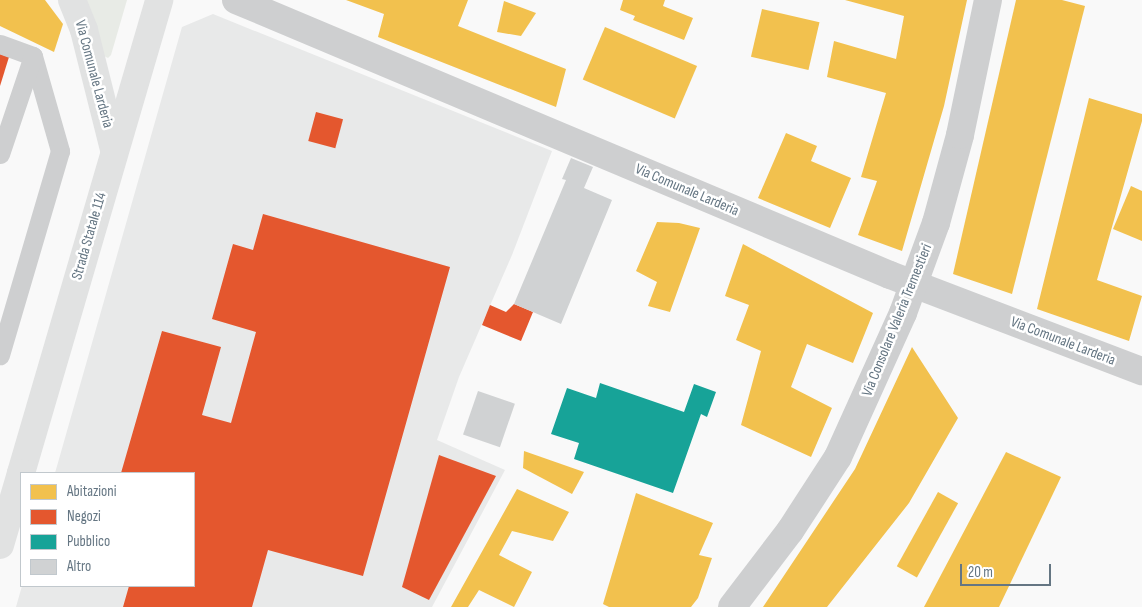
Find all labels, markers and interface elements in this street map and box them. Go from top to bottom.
street label: Via Comunale Larderia [71,18,117,130]
street label: Via Comunale Larderia [632,160,742,220]
street label: Strada Statale 114 [68,190,110,282]
street label: Via Consolare Valeria Tremestieri [858,241,936,399]
street label: Via Comunale Larderia [1008,313,1118,369]
legend [20,472,195,587]
text: Abitazioni [67,482,117,501]
text: Negozi [67,507,101,526]
text: Pubblico [67,532,110,551]
scale bar [962,554,1053,586]
text: Altro [67,557,91,576]
text: 20 m [968,563,993,582]

